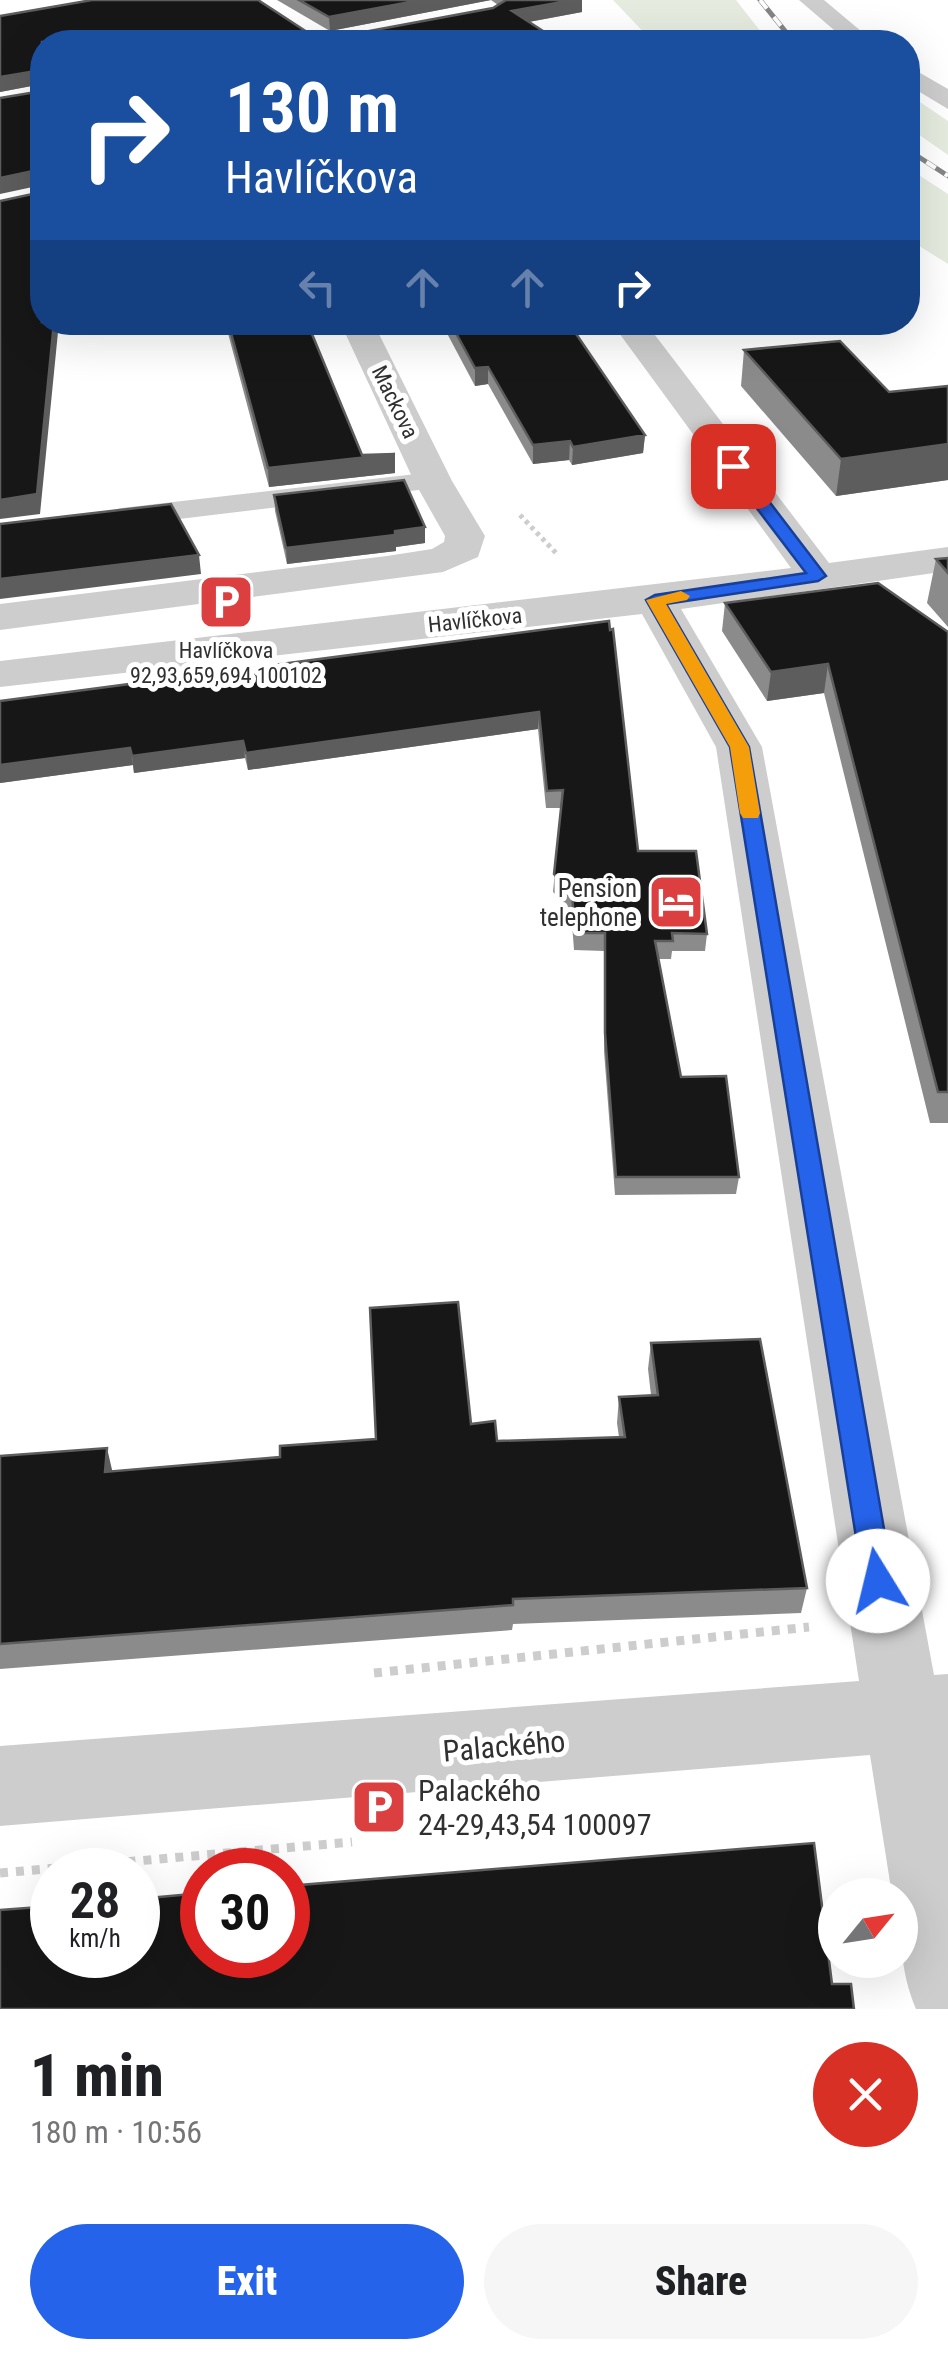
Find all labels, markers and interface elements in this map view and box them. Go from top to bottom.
text: 130 m [225,67,399,149]
icon: right [60,70,190,200]
text: Havlíčkova [225,151,418,204]
icon: left [290,260,345,315]
icon: ahead [395,260,450,315]
icon: ahead [500,260,555,315]
icon: right [605,260,660,315]
street label: Mackova [367,362,423,442]
pin [691,424,776,509]
icon: arrive [706,439,761,494]
parking icon: Havlíčkova 92,93,659,694 100102 [196,572,256,632]
street label: Havlíčkova [427,603,523,637]
place label: Havlíčkova 92,93,659,694 100102 [130,638,322,688]
hotel icon: Pension telephone [646,872,706,932]
place label: Pension telephone [540,874,637,932]
position arrow [826,1529,930,1633]
street label: Palackého [441,1723,567,1769]
place label: Palackého 24-29,43,54 100097 [418,1773,651,1842]
parking icon: Palackého 24-29,43,54 100097 [349,1777,409,1837]
speed limit sign: 30 [180,1848,310,1978]
text: 28 [70,1872,120,1930]
north arrow [818,1878,918,1978]
map controls [818,1878,918,1978]
text: km/h [69,1924,121,1953]
text: 1 min [30,2040,164,2111]
button: close [813,2042,918,2147]
text: 180 m · 10:56 [30,2113,202,2151]
button: Exit [30,2224,464,2339]
button: Share [484,2224,918,2339]

